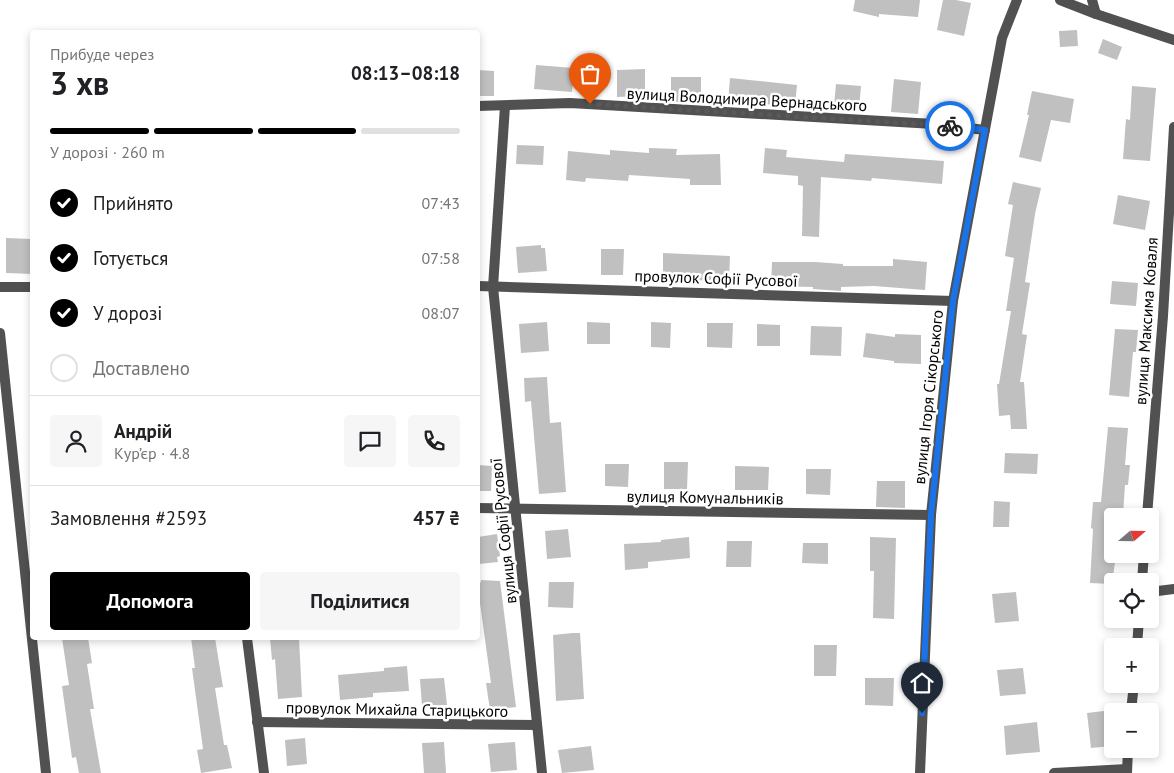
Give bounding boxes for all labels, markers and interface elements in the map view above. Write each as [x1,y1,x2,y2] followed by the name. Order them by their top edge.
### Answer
[50,44,154,64] text: Прибуде через
[569,53,611,104] pin
[576,60,604,88] icon: bag
[351,61,460,85] text: 08:13–08:18
[50,62,109,104] text: 3 хв
[626,83,868,115] street label: вулиця Володимира Вернадського
[925,101,975,151] courier
[936,112,964,140] icon: bike
[50,142,165,162] text: У дорозі · 260 m
[50,189,78,217] icon: check
[93,191,173,215] text: Прийнято
[422,193,460,213] text: 07:43
[1130,236,1162,406] street label: вулиця Максима Коваля
[50,244,78,272] icon: check
[93,246,168,270] text: Готується
[422,248,460,268] text: 07:58
[634,265,798,291] street label: провулок Софії Русової
[50,299,78,327] icon: check
[93,301,162,325] text: У дорозі
[422,303,460,323] text: 08:07
[909,309,947,485] street label: вулиця Ігоря Сікорського
[93,356,190,380] text: Доставлено
[50,415,102,467] button: person
[344,415,396,467] button: chat
[408,415,460,467] button: phone
[114,419,172,443] text: Андрій
[114,443,190,463] text: Кур’єр · 4.8
[485,457,521,605] street label: вулиця Софії Русової
[626,486,784,508] street label: вулиця Комунальників
[50,506,207,530] text: Замовлення #2593
[413,506,460,530] text: 457 ₴
[1104,508,1159,562] north arrow
[1104,508,1159,758] map controls
[50,572,250,630] button: Допомога
[260,572,460,630] button: Поділитися
[1104,573,1159,628] button: locate
[1104,638,1159,693] button: +
[901,662,943,713] pin
[908,669,936,697] icon: home
[286,697,508,721] street label: провулок Михайла Старицького
[1104,703,1159,758] button: −

